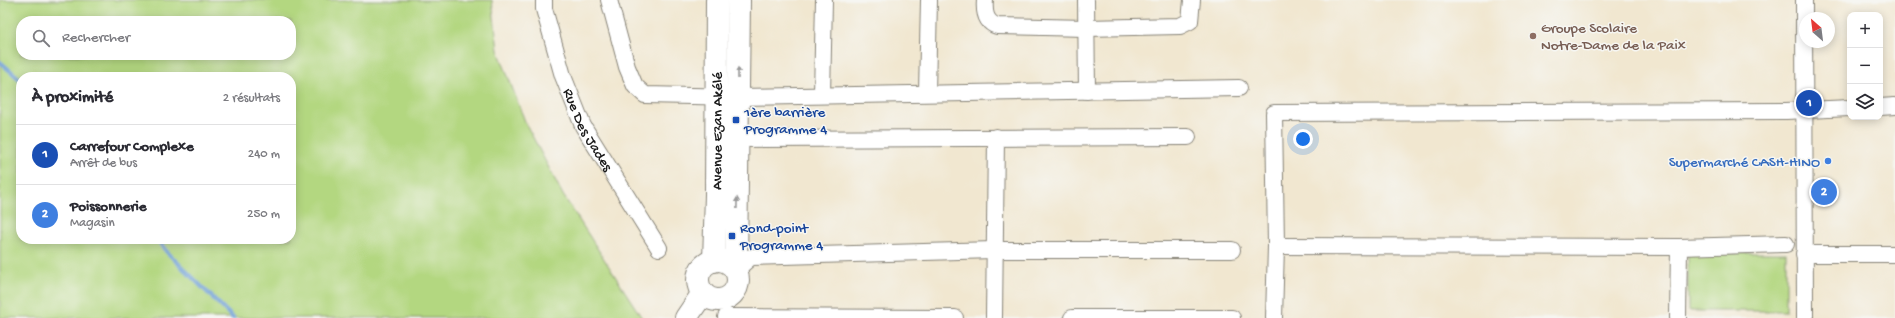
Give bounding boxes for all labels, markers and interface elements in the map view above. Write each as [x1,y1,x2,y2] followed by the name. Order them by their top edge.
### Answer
[1799,12,1835,48] north arrow
[1847,12,1883,120] map controls
[1847,12,1883,48] button: +
[16,16,296,60] search box
[1541,20,1686,55] place label: Groupe Scolaire Notre-Dame de la Paix
[30,27,52,49] icon: search
[62,29,130,47] text: Rechercher
[1528,31,1538,41] marker: Groupe Scolaire Notre-Dame de la Paix
[1847,48,1883,84] button: −
[735,67,742,79] one-way arrow
[709,72,728,190] street label: Avenue Ezan Akélé
[1847,84,1883,120] button: layers
[558,86,616,176] street label: Rue Des Jades
[32,88,113,108] text: À proximité
[1796,88,1822,118] pin: 1
[223,91,280,106] text: 2 résultats
[743,104,827,139] place label: 1ère barrière Programme 4
[731,115,741,125] marker: 1ère barrière Programme 4
[1293,129,1313,149] your location
[70,138,194,156] text: Carrefour Complexe
[42,147,48,162] text: 1
[248,147,280,162] text: 240 m
[1669,154,1820,172] place label: Supermarché CASH-HINO
[70,156,137,171] text: Arrêt de bus
[1823,156,1833,166] marker: Supermarché CASH-HINO
[1811,177,1837,207] pin: 2
[734,196,740,209] one-way arrow
[70,198,146,216] text: Poissonnerie
[42,207,48,222] text: 2
[247,207,280,222] text: 250 m
[70,216,115,231] text: Magasin
[739,220,823,255] place label: Rond-point Programme 4
[727,231,737,241] marker: Rond-point Programme 4

